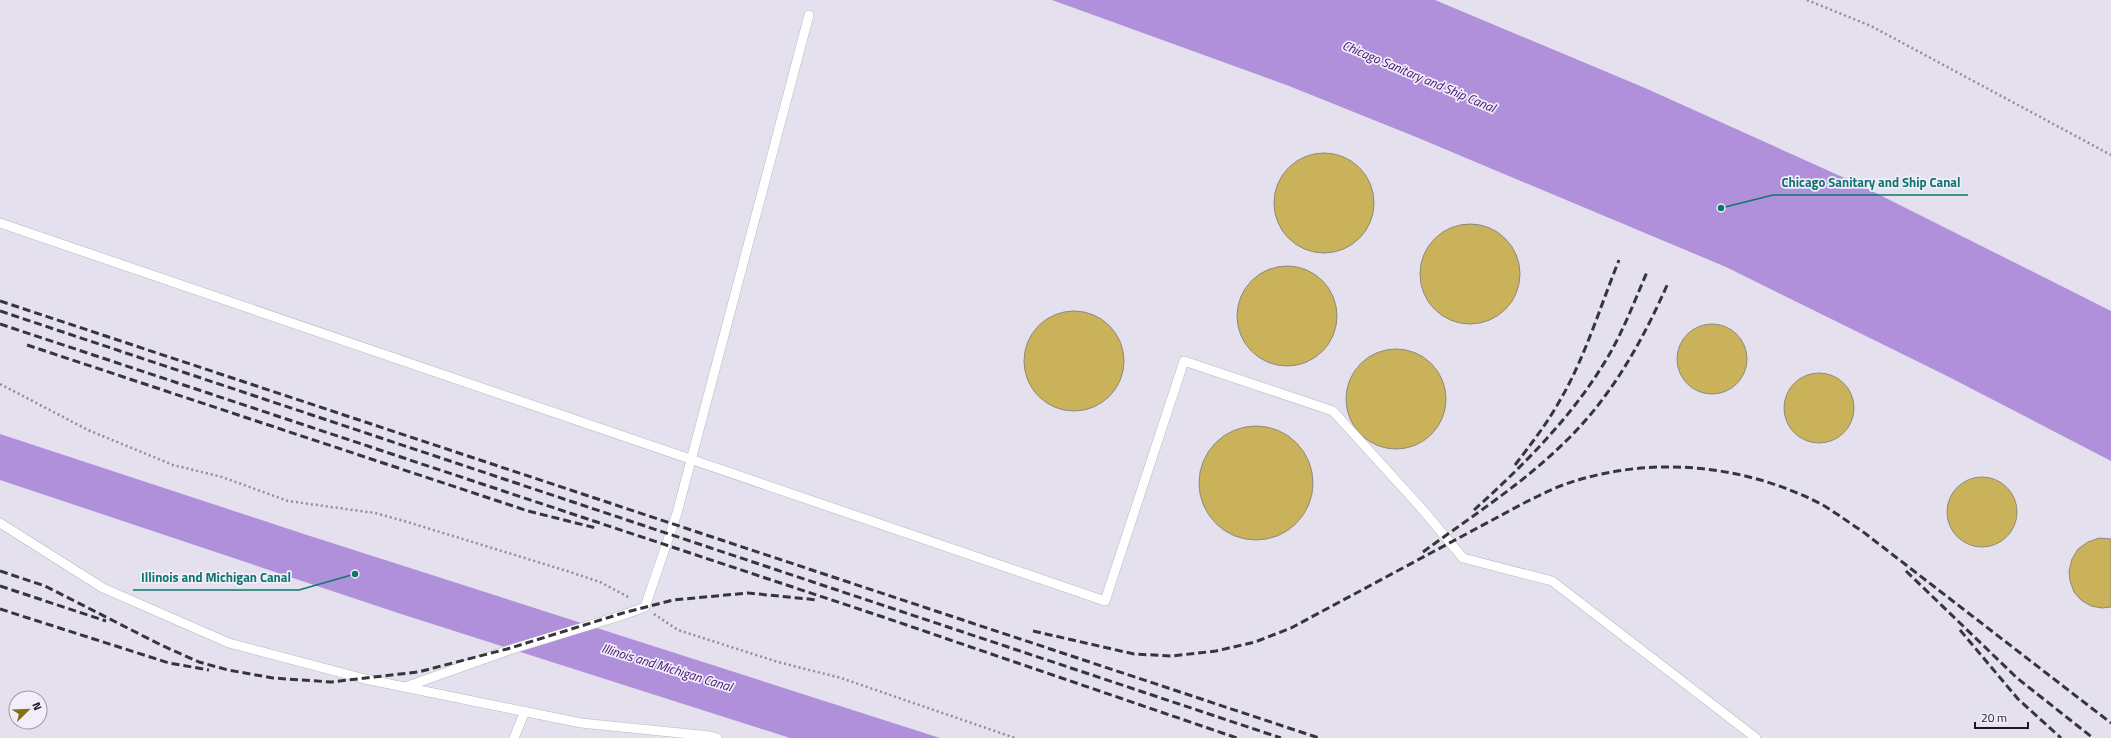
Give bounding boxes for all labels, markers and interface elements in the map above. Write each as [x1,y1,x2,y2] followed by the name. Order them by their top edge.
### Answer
[1339,35,1501,118] water label: Chicago Sanitary and Ship Canal
[1773,170,1968,195] callout: Chicago Sanitary and Ship Canal
[1781,172,1961,192] text: Chicago Sanitary and Ship Canal
[133,565,299,590] callout: Illinois and Michigan Canal
[141,567,291,587] text: Illinois and Michigan Canal
[599,638,737,697] water label: Illinois and Michigan Canal
[8,690,48,730] north arrow
[28,699,46,713] text: N
[1975,704,2028,730] scale bar
[1981,708,2007,727] text: 20 m

